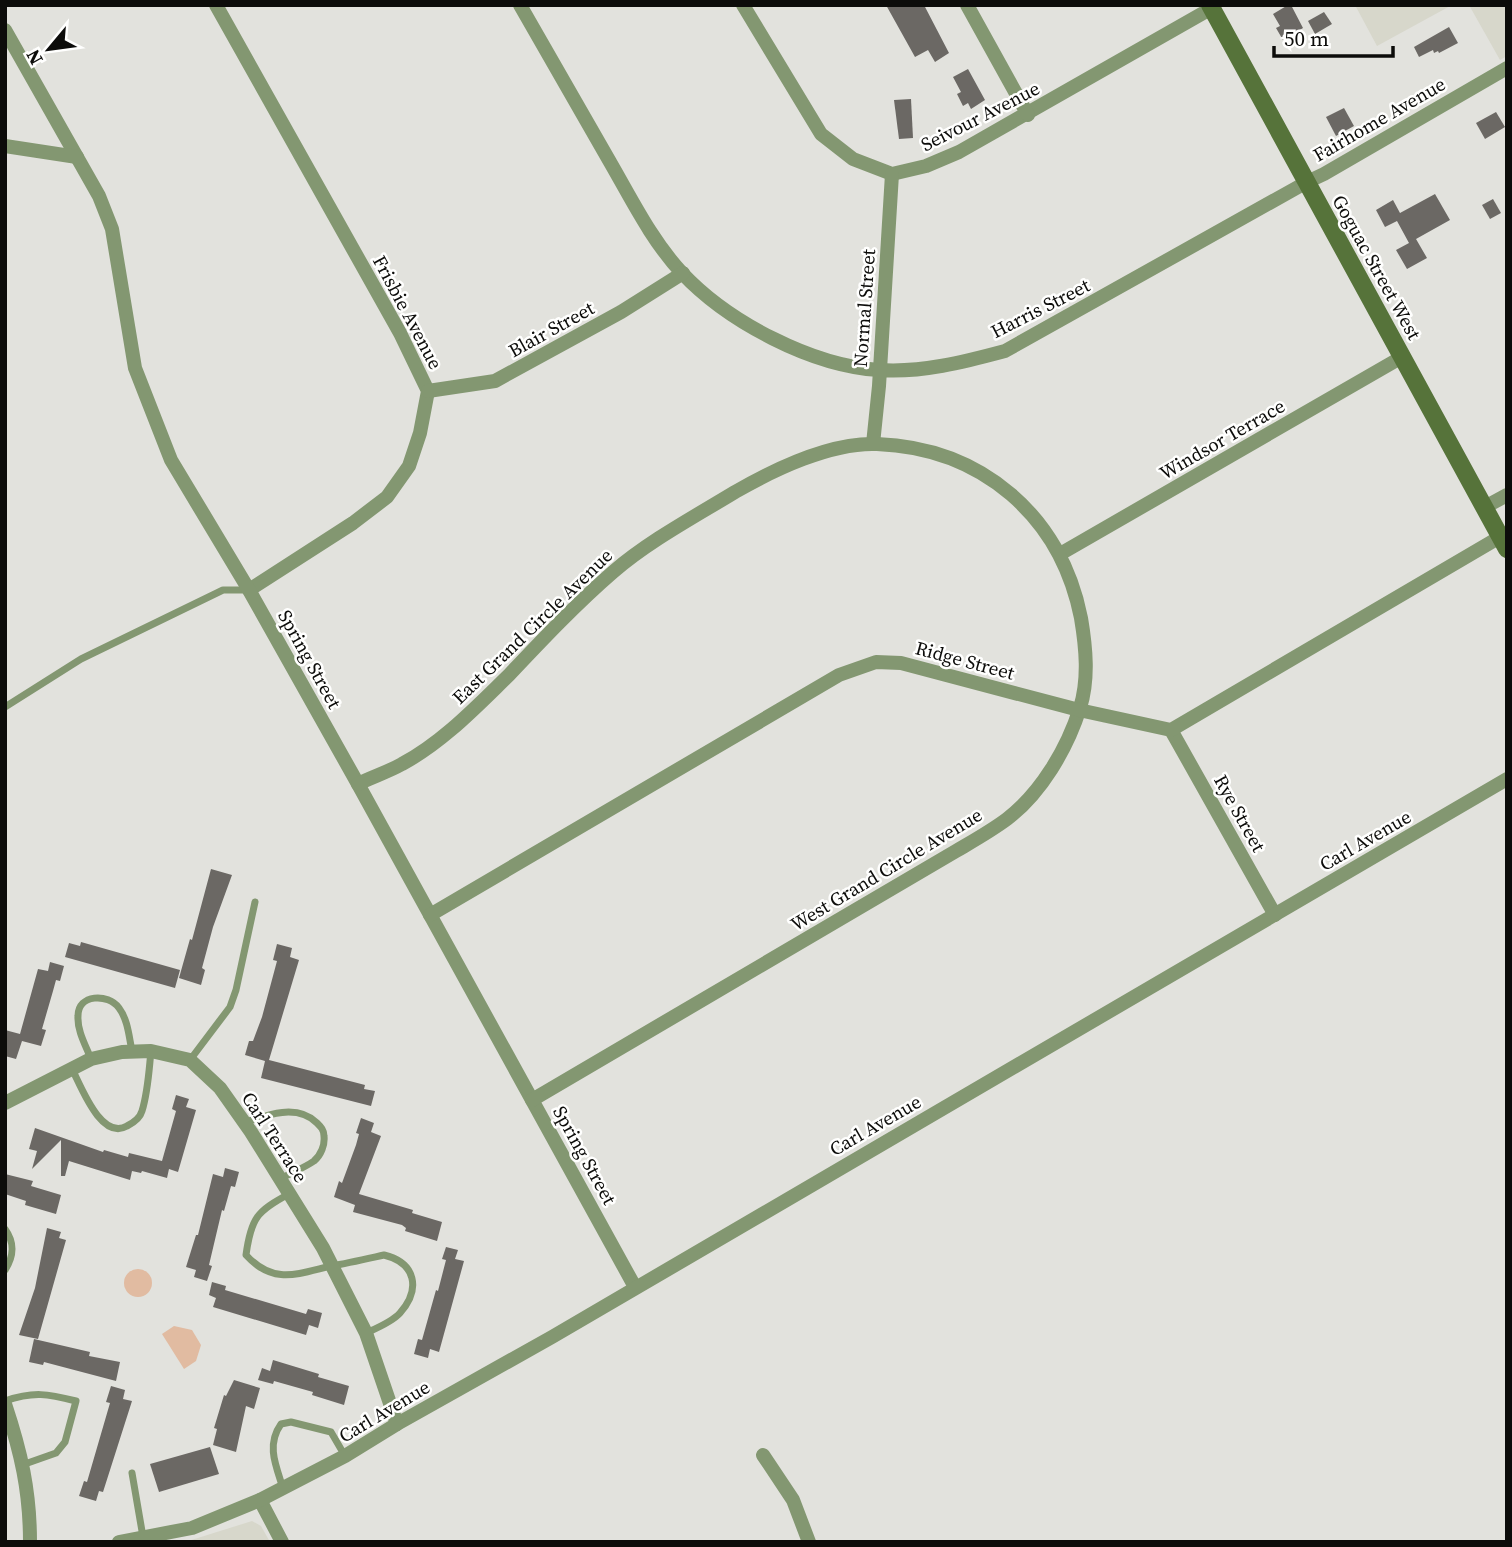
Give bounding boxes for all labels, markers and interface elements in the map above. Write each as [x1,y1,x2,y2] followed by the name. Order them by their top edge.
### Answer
[14,14,84,84] north arrow
[1274,14,1393,58] scale bar
[1284,24,1329,53] text: 50 m
[19,45,49,70] text: N
[1308,71,1450,167] street label: Fairhome Avenue
[916,75,1044,157] street label: Seivour Avenue
[1326,190,1428,345] street label: Goguac Street West
[847,247,881,368] street label: Normal Street
[367,250,449,374] street label: Frisbie Avenue
[986,272,1095,344] street label: Harris Street
[504,294,599,363] street label: Blair Street
[1154,393,1290,485] street label: Windsor Terrace
[446,542,618,710] street label: East Grand Circle Avenue
[272,605,348,714] street label: Spring Street
[913,634,1018,686] street label: Ridge Street
[1208,770,1272,857] street label: Rye Street
[785,801,987,937] street label: West Grand Circle Avenue
[1314,803,1416,877] street label: Carl Avenue
[236,1087,314,1187] street label: Carl Terrace
[824,1088,926,1162] street label: Carl Avenue
[547,1101,623,1210] street label: Spring Street
[334,1374,434,1448] street label: Carl Avenue

